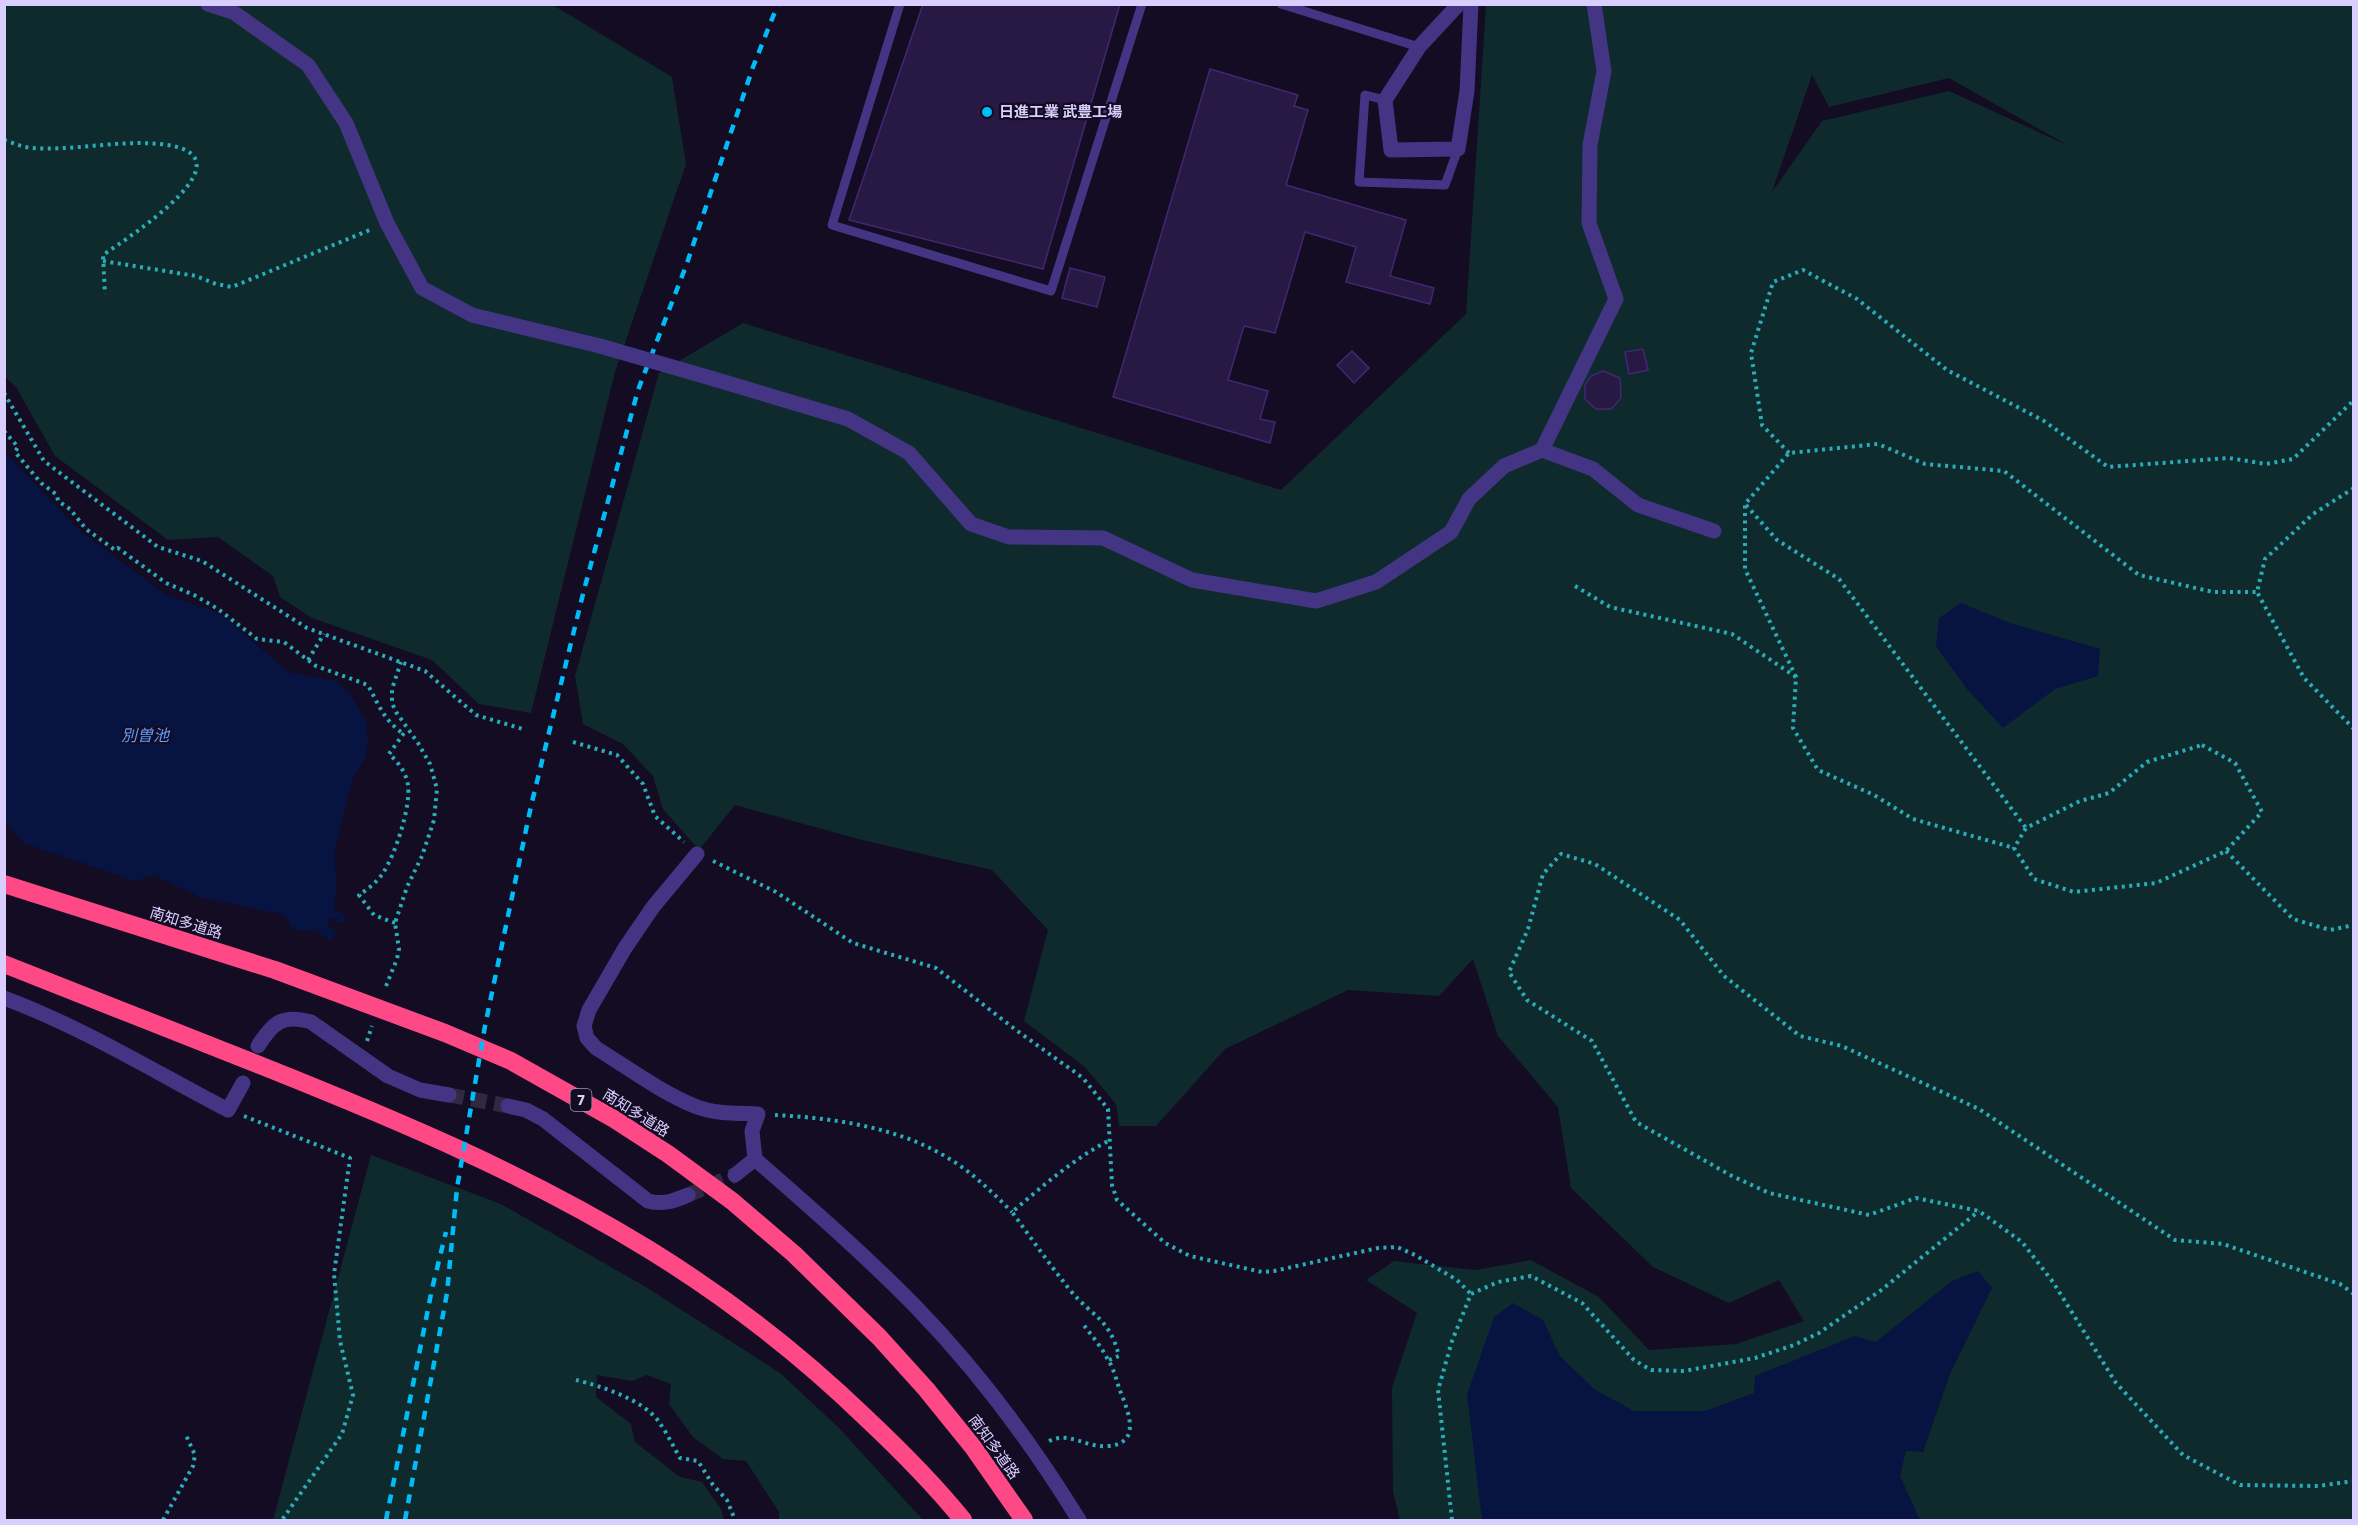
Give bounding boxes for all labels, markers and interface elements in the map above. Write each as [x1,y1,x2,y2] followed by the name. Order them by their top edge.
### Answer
[999,101,1122,122] place label: 日進工業 武豊工場
[980,105,994,119] marker: 日進工業 武豊工場
[121,724,171,747] water label: 別曽池
[147,902,225,944] street label: 南知多道路
[599,1084,674,1141] street label: 南知多道路
[570,1089,592,1111] road number: 7
[964,1410,1025,1483] street label: 南知多道路

